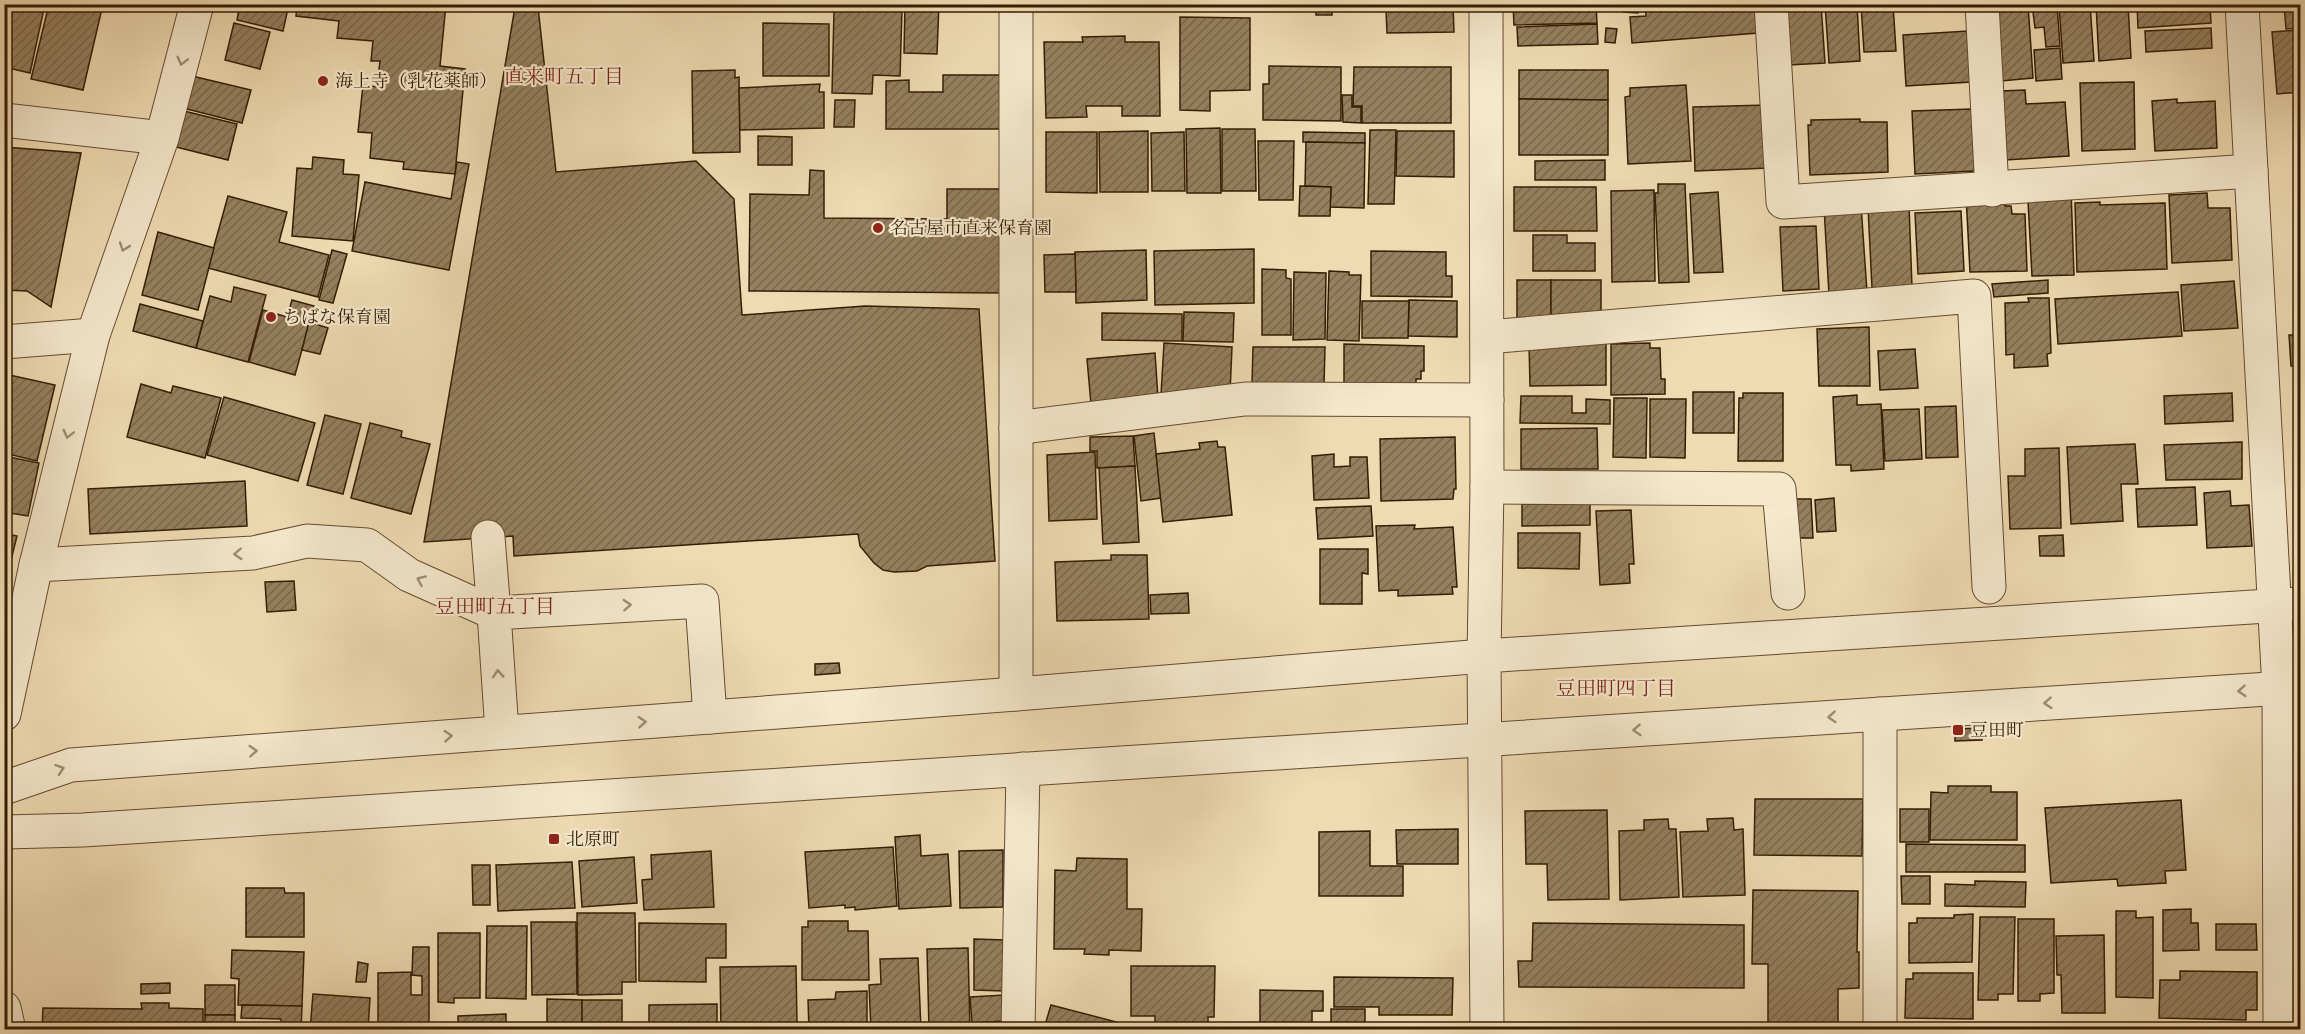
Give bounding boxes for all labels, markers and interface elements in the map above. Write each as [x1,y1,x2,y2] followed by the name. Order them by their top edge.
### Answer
[177,55,189,66] one-way arrow
[504,65,624,90] district label: 直来町五丁目
[335,70,497,93] place label: 海上寺（乳花薬師）
[316,74,330,88] marker: 海上寺（乳花薬師）
[890,217,1052,240] place label: 名古屋市直来保育園
[871,221,885,235] marker: 名古屋市直来保育園
[118,241,131,252] one-way arrow
[283,306,391,329] place label: ちばな保育園
[264,310,278,324] marker: ちばな保育園
[63,429,76,439] one-way arrow
[233,547,242,560] one-way arrow
[417,575,428,587] one-way arrow
[435,595,555,620] district label: 豆田町五丁目
[623,599,632,612] one-way arrow
[491,669,504,678] one-way arrow
[1556,677,1676,702] district label: 豆田町四丁目
[2238,684,2247,697] one-way arrow
[2043,697,2052,710] one-way arrow
[1827,710,1836,723] one-way arrow
[638,716,647,729] one-way arrow
[1970,719,2024,742] place label: 豆田町
[1633,723,1642,736] one-way arrow
[1951,723,1965,737] marker: 豆田町
[443,730,452,743] one-way arrow
[249,745,258,758] one-way arrow
[54,763,65,776] one-way arrow
[566,828,620,851] place label: 北原町
[547,832,561,846] marker: 北原町

